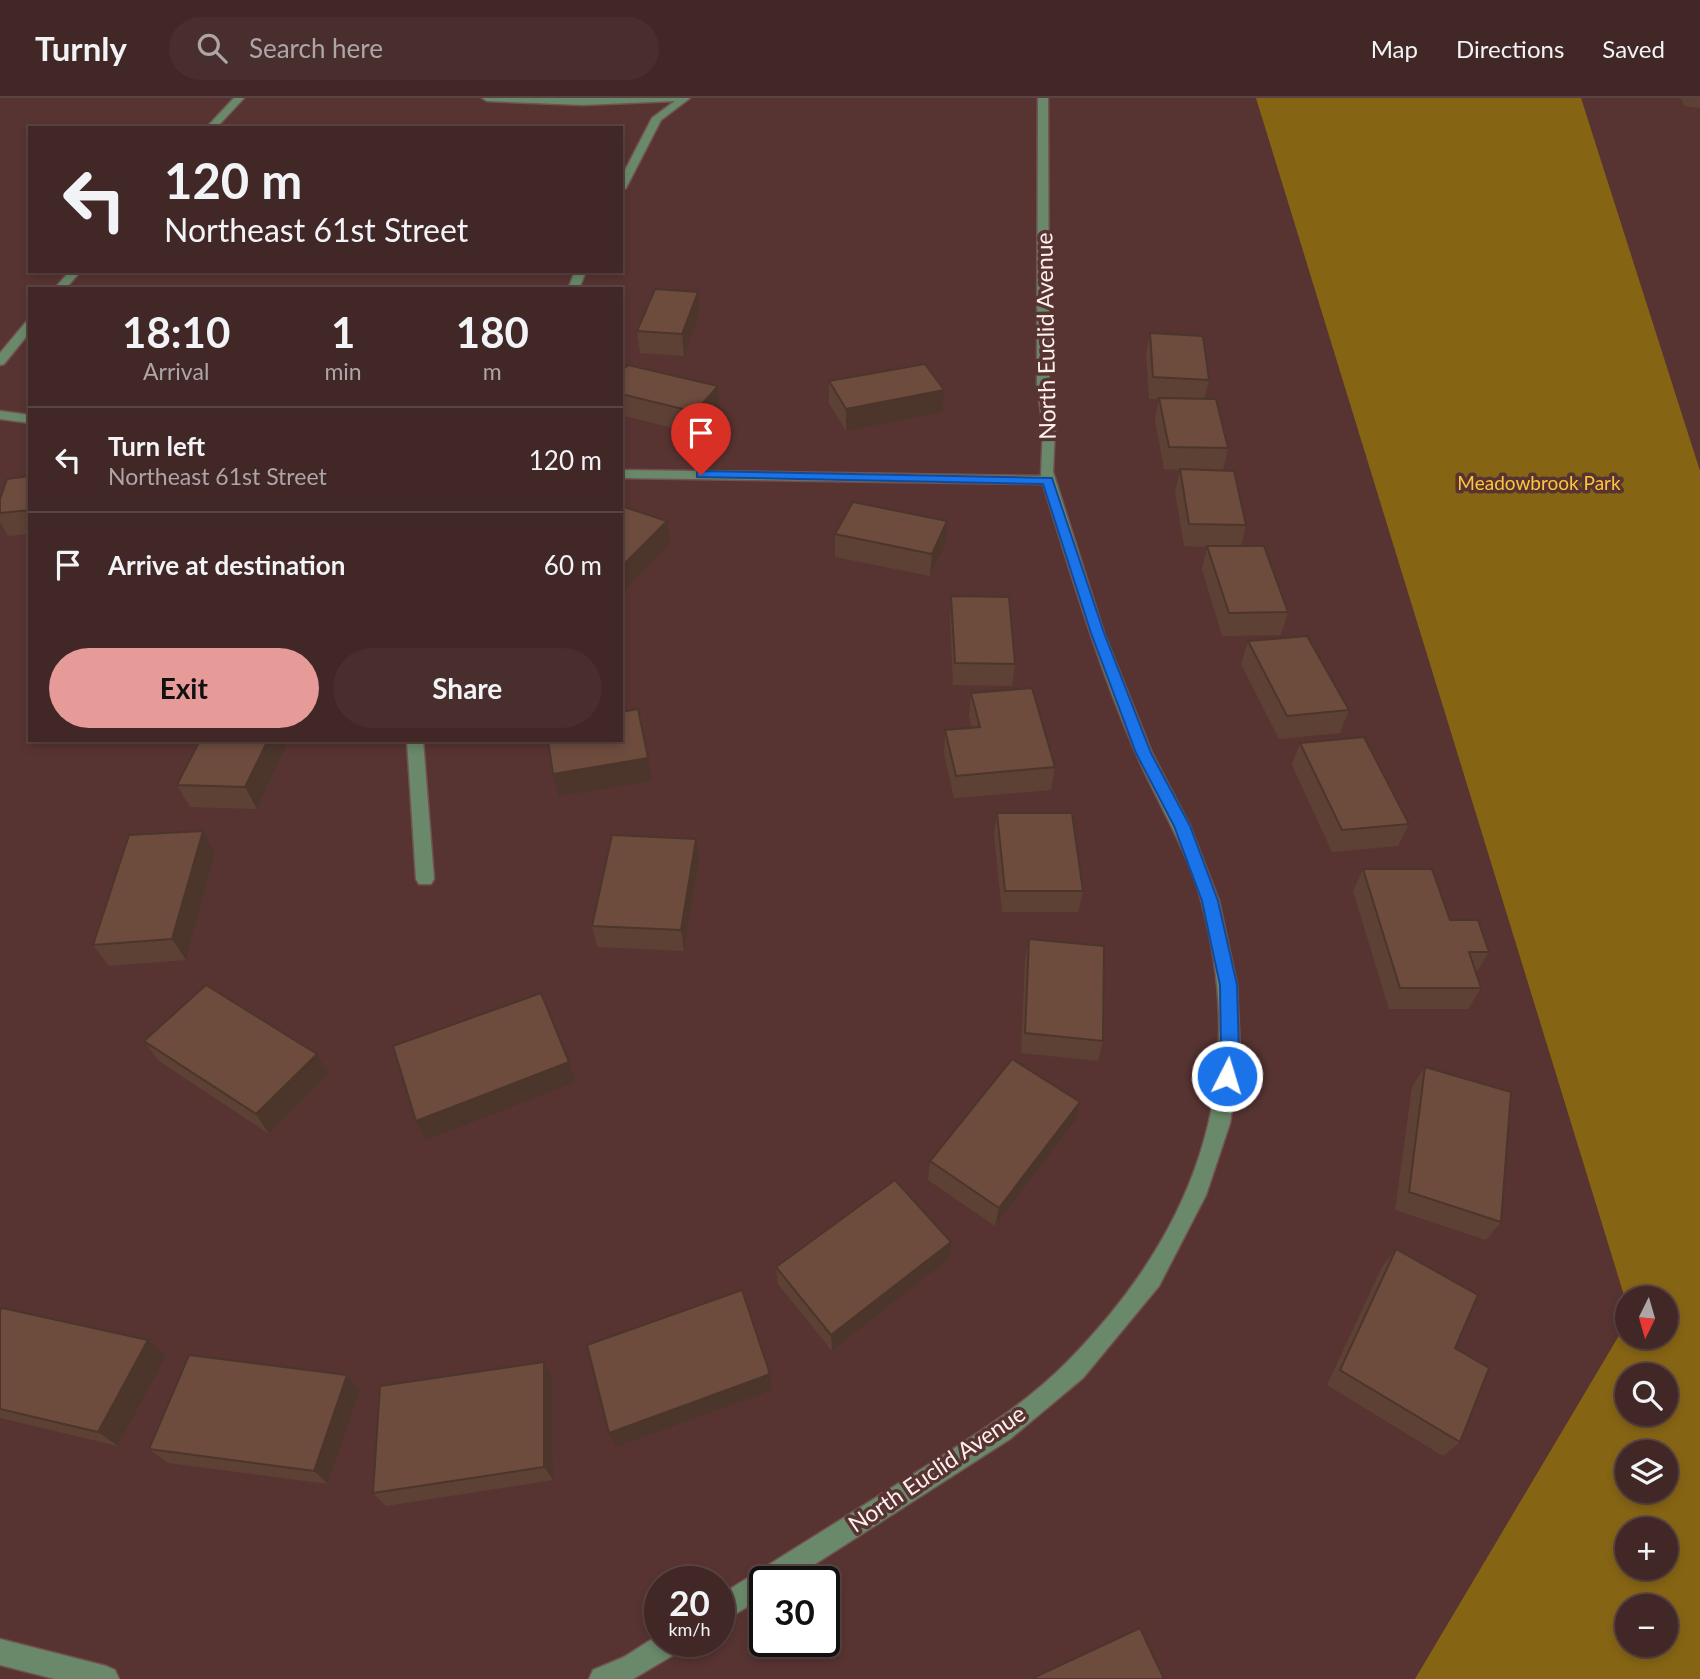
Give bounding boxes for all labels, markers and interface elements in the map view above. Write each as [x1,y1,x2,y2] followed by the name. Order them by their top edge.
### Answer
[169,17,659,80] search box
[35,28,127,68] text: Turnly
[193,29,231,67] icon: search
[249,32,383,64] text: Search here
[1371,34,1418,63] text: Map
[1456,34,1564,63] text: Directions
[1602,34,1665,63] text: Saved
[164,151,302,209] text: 120 m
[49,154,140,245] icon: left
[164,210,468,249] text: Northeast 61st Street
[1029,232,1061,440] street label: North Euclid Avenue
[122,307,230,357] text: 18:10
[331,307,355,357] text: 1
[456,307,529,357] text: 180
[143,357,209,385] text: Arrival
[324,357,362,385] text: min
[483,357,502,385] text: m
[671,403,731,475] pin
[682,414,720,452] icon: arrive
[108,430,205,462] text: Turn left
[49,441,87,479] icon: left
[529,444,602,476] text: 120 m
[108,462,327,490] text: Northeast 61st Street
[1457,471,1621,494] park label: Meadowbrook Park
[49,546,87,584] icon: arrive
[108,549,345,581] text: Arrive at destination
[544,549,602,581] text: 60 m
[49,648,319,728] button: Exit
[333,648,602,728] button: Share
[1190,1039,1264,1113] position arrow
[1615,1286,1678,1349] north arrow
[1615,1286,1678,1657] map controls
[1615,1363,1678,1426] button: search
[843,1399,1030,1538] street label: North Euclid Avenue
[1615,1440,1678,1503] button: layers
[1615,1517,1678,1580] button: +
[749,1566,840,1657] speed limit sign: 30
[669,1581,710,1623] text: 20
[1615,1594,1678,1657] button: −
[668,1618,711,1640] text: km/h

